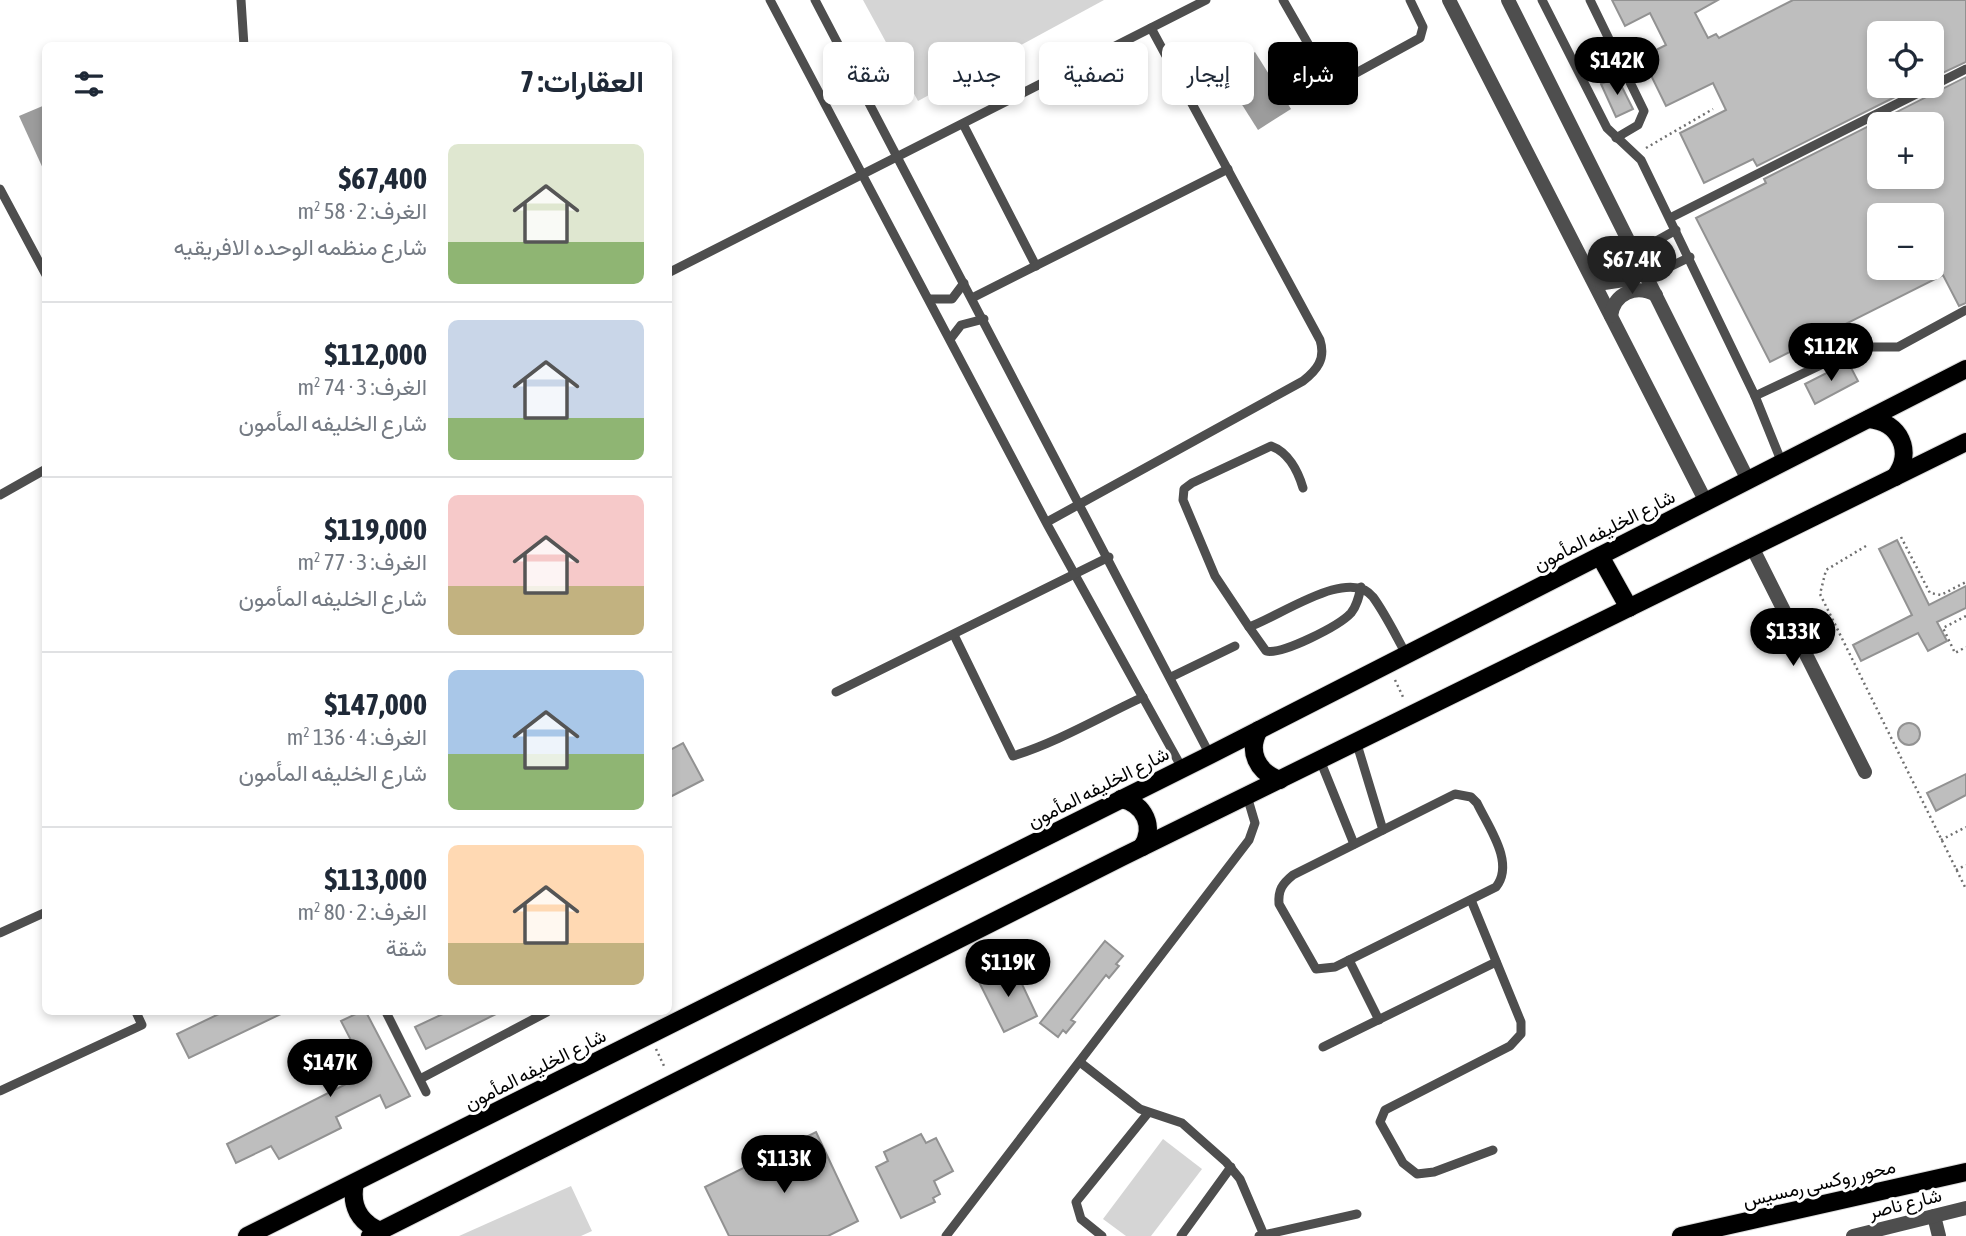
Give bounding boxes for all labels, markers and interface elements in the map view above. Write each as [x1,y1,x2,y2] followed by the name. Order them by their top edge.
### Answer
[1867,21,1944,280] map controls
[1867,21,1944,98] button: locate
[1568,38,1666,97] pin: $142K
[823,42,914,105] chip: شقة
[928,42,1025,105] chip: جديد
[1039,42,1148,105] chip: تصفية
[1162,42,1254,105] chip: إيجار
[1268,42,1358,105] chip: شراء
[1590,47,1644,73] text: $142K
[520,64,644,98] text: العقارات: 7
[70,65,108,103] icon: filters
[1867,112,1944,189] button: +
[339,161,427,195] text: $67,400
[504,172,588,256] icon: home
[298,198,427,224] text: الغرف: 2 · 58 m²
[1867,203,1944,280] button: −
[173,234,427,260] text: شارع منظمه الوحده الافريقيه
[1575,236,1689,296] pin: $67.4K
[1603,246,1661,272] text: $67.4K
[1782,324,1880,383] pin: $112K
[1804,333,1858,359] text: $112K
[324,337,427,371] text: $112,000
[504,348,588,432] icon: home
[298,374,427,400] text: الغرف: 3 · 74 m²
[239,410,427,436] text: شارع الخليفه المأمون
[1530,485,1679,577] street label: شارع الخليفه المأمون
[324,512,427,546] text: $119,000
[504,523,588,607] icon: home
[298,549,427,575] text: الغرف: 3 · 77 m²
[239,585,427,611] text: شارع الخليفه المأمون
[1744,608,1842,668] pin: $133K
[1766,618,1820,644] text: $133K
[324,687,427,721] text: $147,000
[504,698,588,782] icon: home
[287,724,427,750] text: الغرف: 4 · 136 m²
[1024,742,1173,834] street label: شارع الخليفه المأمون
[239,760,427,786] text: شارع الخليفه المأمون
[324,862,427,896] text: $113,000
[504,873,588,957] icon: home
[298,899,427,925] text: الغرف: 2 · 80 m²
[385,935,427,961] text: شقة
[959,940,1057,999] pin: $119K
[981,949,1035,975] text: $119K
[461,1024,610,1116] street label: شارع الخليفه المأمون
[281,1040,379,1099] pin: $147K
[303,1049,357,1075] text: $147K
[735,1136,833,1195] pin: $113K
[757,1145,811,1171] text: $113K
[1740,1155,1898,1212] street label: محور روكسى رمسيس
[1865,1183,1944,1225] street label: شارع ناصر

